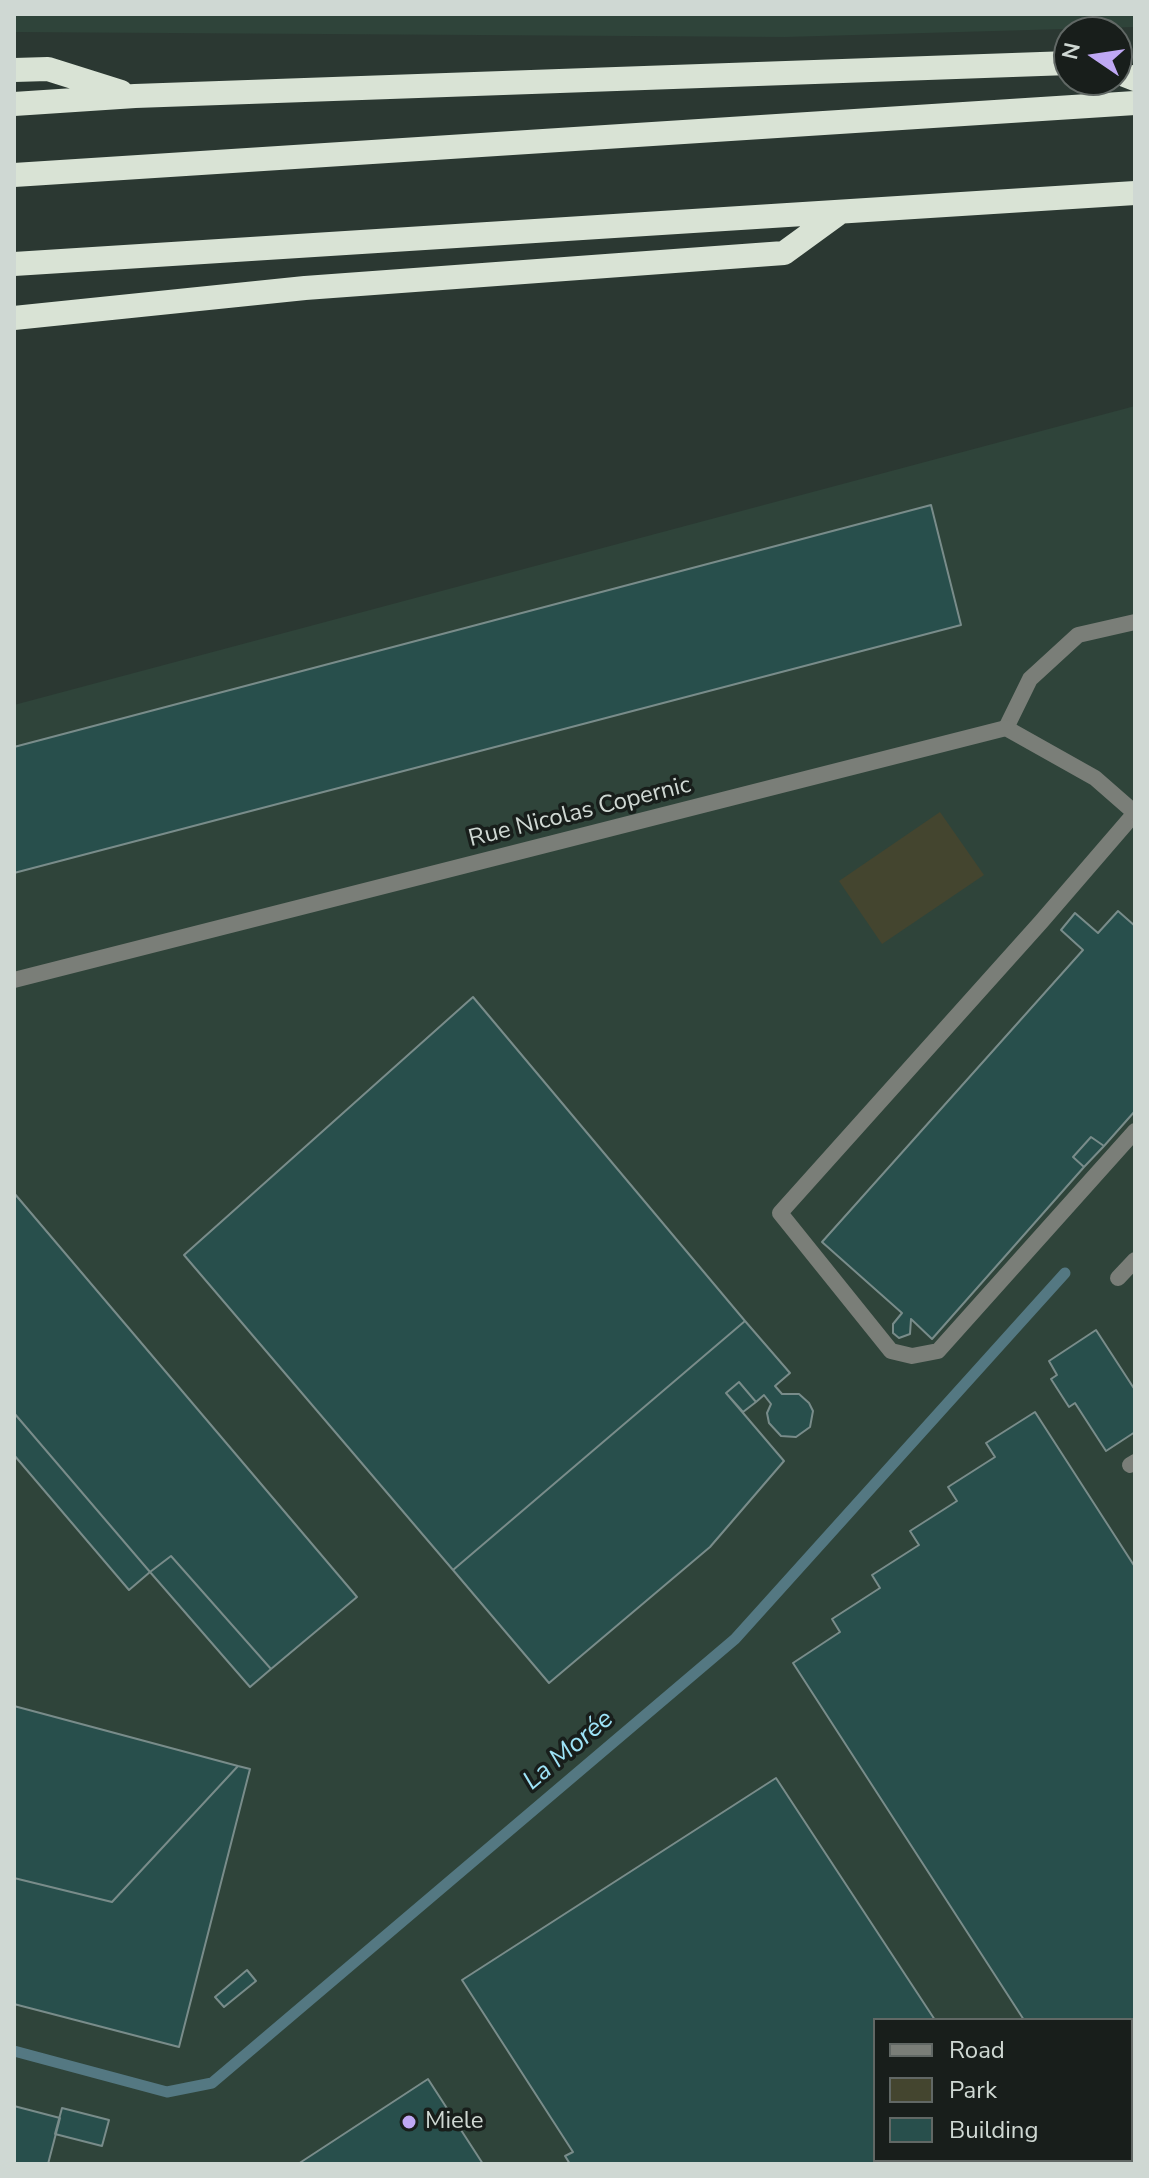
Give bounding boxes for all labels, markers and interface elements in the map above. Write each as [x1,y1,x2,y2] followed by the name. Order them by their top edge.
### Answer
[1053,16,1133,96] north arrow
[1055,40,1088,62] text: N
[466,771,694,855] street label: Rue Nicolas Copernic
[518,1704,620,1798] water label: La Morée
[873,2018,1133,2162] legend
[949,2034,1005,2066] text: Road
[949,2074,997,2106] text: Park
[425,2108,484,2136] place label: Miele
[400,2113,418,2131] marker: Miele
[949,2114,1039,2146] text: Building

